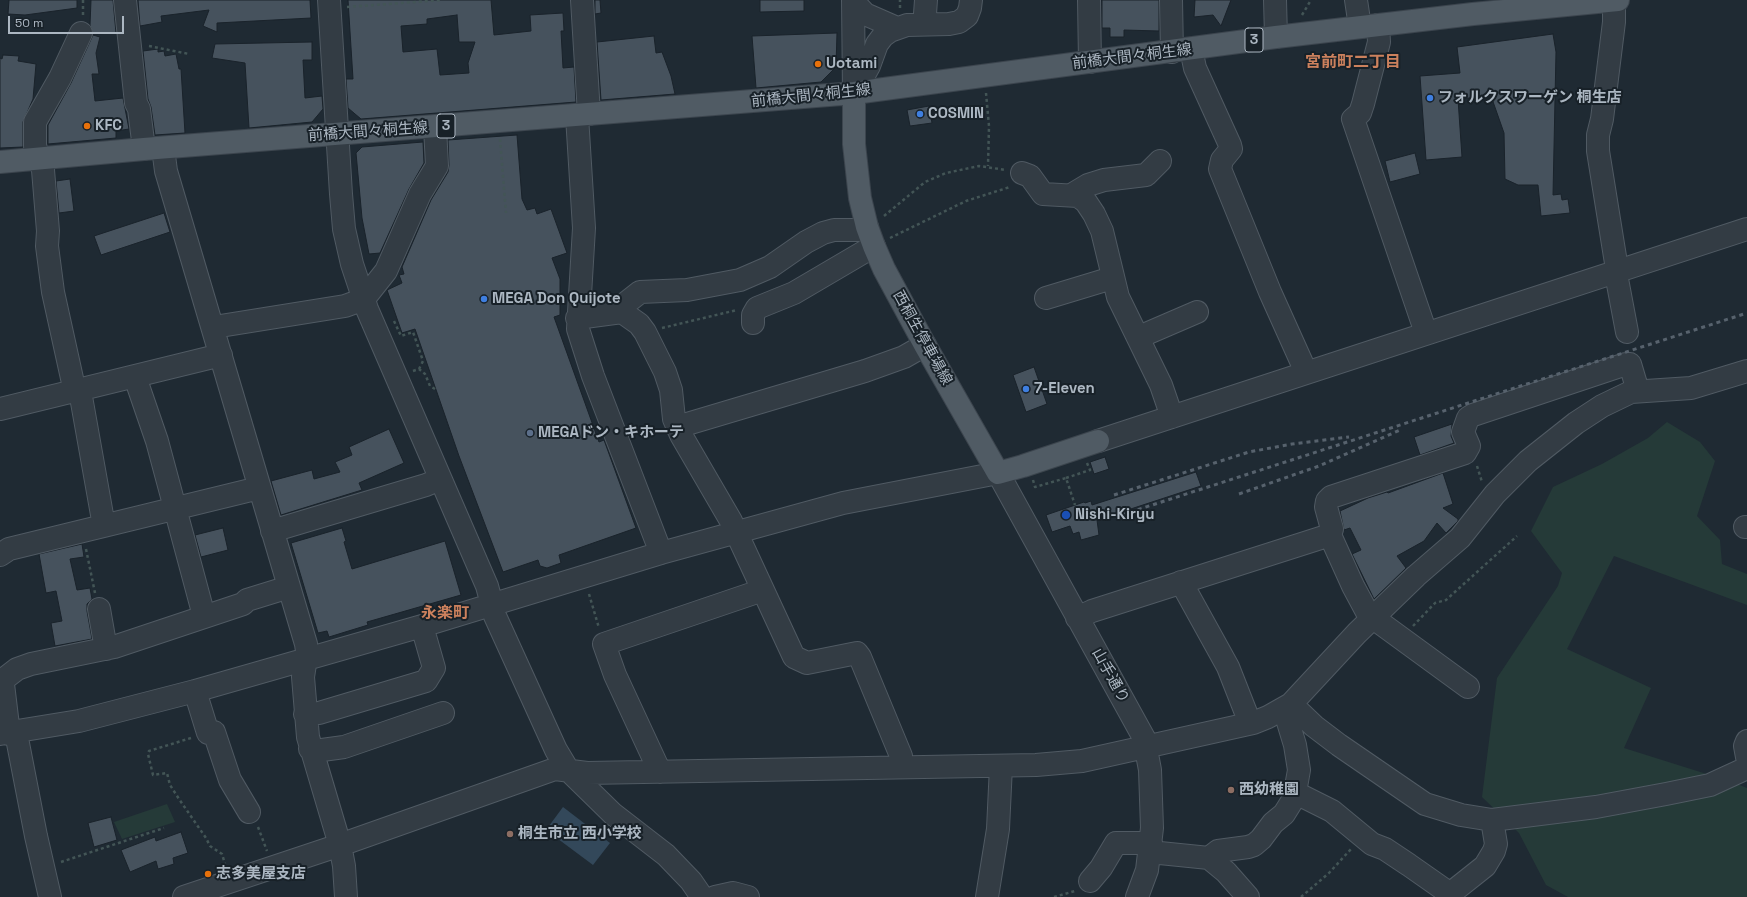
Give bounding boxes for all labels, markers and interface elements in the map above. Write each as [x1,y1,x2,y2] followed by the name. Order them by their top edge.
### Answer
[10,8,126,34] scale bar
[15,15,43,31] text: 50 m
[1245,28,1263,52] road number: 3
[1071,41,1193,73] street label: 前橋大間々桐生線
[1305,53,1401,73] district label: 宮前町二丁目
[826,55,877,73] place label: Uotami
[813,59,823,69] marker: Uotami
[750,81,872,111] street label: 前橋大間々桐生線
[1438,89,1622,107] place label: フォルクスワーゲン 桐生店
[1425,93,1435,103] marker: フォルクスワーゲン 桐生店
[928,105,984,123] place label: COSMIN
[915,109,925,119] marker: COSMIN
[437,114,455,138] road number: 3
[95,117,122,135] place label: KFC
[308,119,428,145] street label: 前橋大間々桐生線
[82,121,92,131] marker: KFC
[889,288,955,388] street label: 西桐生停車場線
[492,290,621,308] place label: MEGA Don Quijote
[479,294,489,304] marker: MEGA Don Quijote
[1034,380,1095,398] place label: 7-Eleven
[1021,384,1031,394] marker: 7-Eleven
[538,424,684,442] place label: MEGAドン・キホーテ
[525,428,535,438] marker: MEGAドン・キホーテ
[1075,506,1154,524] place label: Nishi-Kiryu
[1060,509,1072,521] marker: Nishi-Kiryu
[421,604,469,624] district label: 永楽町
[1088,645,1132,707] street label: 山手通り
[1239,781,1299,799] place label: 西幼稚園
[1226,785,1236,795] marker: 西幼稚園
[518,825,642,843] place label: 桐生市立 西小学校
[505,829,515,839] marker: 桐生市立 西小学校
[216,865,306,883] place label: 志多美屋支店
[203,869,213,879] marker: 志多美屋支店

